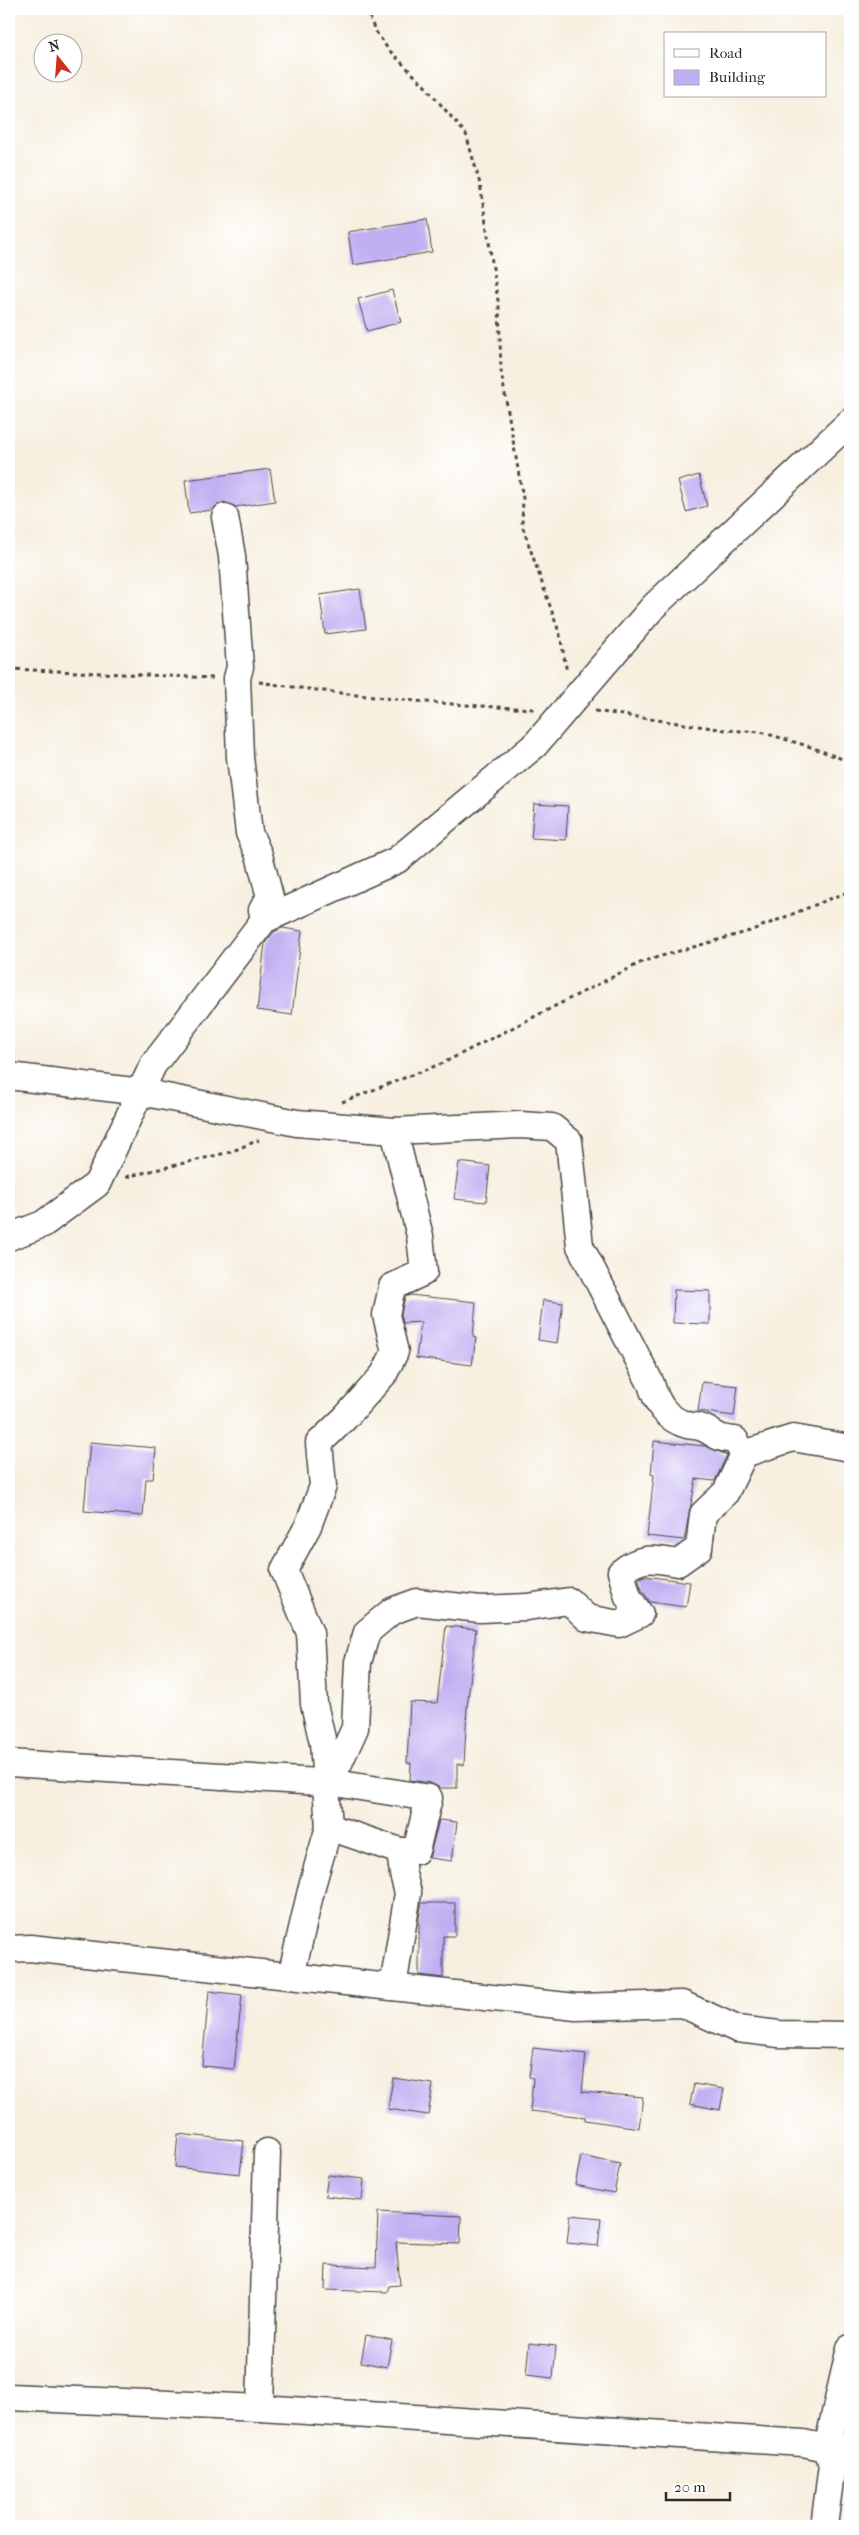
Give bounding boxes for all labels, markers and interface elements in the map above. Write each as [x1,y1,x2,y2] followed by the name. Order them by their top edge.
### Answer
[32,32,82,82] north arrow
[664,32,826,98] legend
[47,36,62,56] text: N
[709,44,743,62] text: Road
[709,68,766,86] text: Building
[666,2470,730,2502] scale bar
[674,2478,706,2496] text: 20 m

